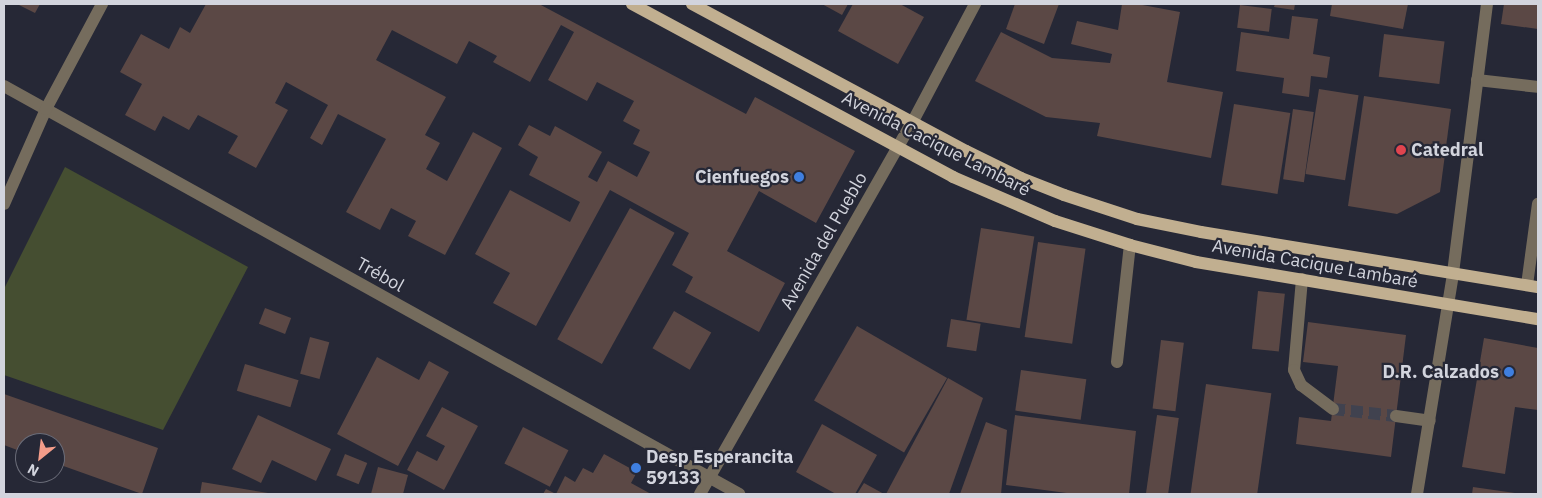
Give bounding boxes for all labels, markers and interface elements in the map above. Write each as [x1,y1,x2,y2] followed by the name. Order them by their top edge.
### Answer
[838,87,1034,201] street label: Avenida Cacique Lambaré
[1411,139,1483,161] place label: Catedral
[1395,144,1407,156] marker: Catedral
[695,166,789,188] place label: Cienfuegos
[776,169,872,313] street label: Avenida del Pueblo
[793,171,805,183] marker: Cienfuegos
[1210,235,1420,293] street label: Avenida Cacique Lambaré
[352,253,408,297] street label: Trébol
[1382,361,1499,383] place label: D.R. Calzados
[1503,366,1515,378] marker: D.R. Calzados
[15,433,65,483] north arrow
[646,447,794,489] place label: Desp Esperancita 59133
[24,460,42,481] text: N
[630,462,642,474] marker: Desp Esperancita 59133

